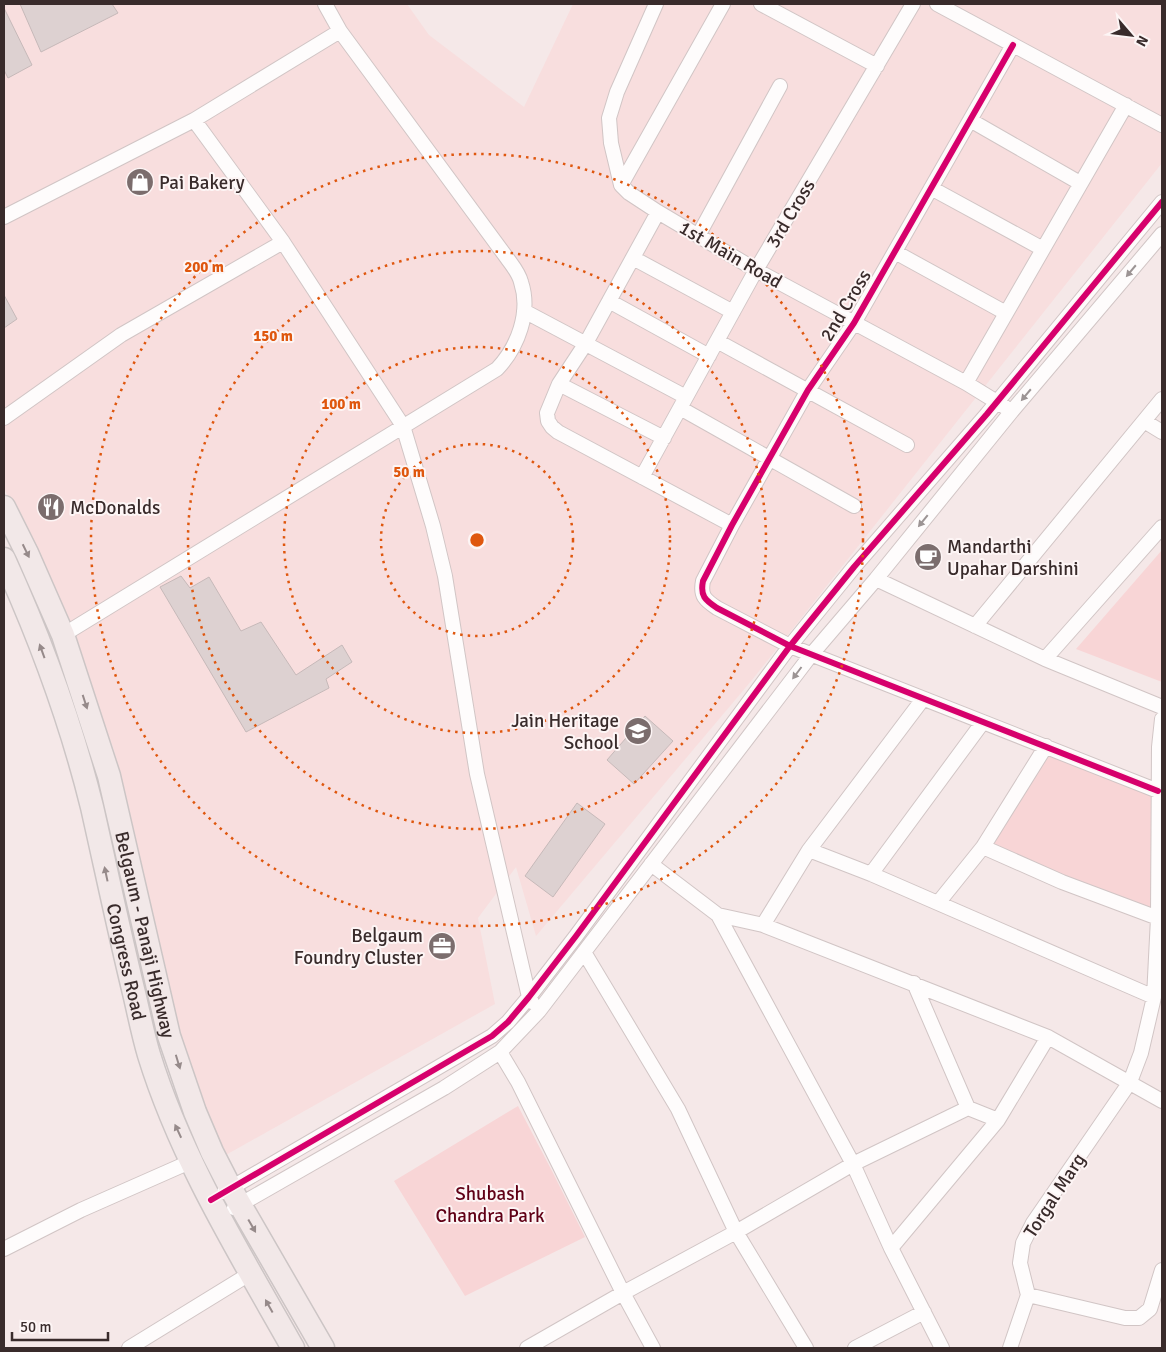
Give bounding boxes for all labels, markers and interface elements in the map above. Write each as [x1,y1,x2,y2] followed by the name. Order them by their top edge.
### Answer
[1106,10,1156,60] north arrow
[1132,33,1152,49] text: N
[125,167,155,197] shop icon: Pai Bakery
[159,171,245,195] place label: Pai Bakery
[761,175,821,252] street label: 3rd Cross
[675,216,786,294] street label: 1st Main Road
[184,258,224,276] text: 200 m
[1125,264,1136,277] one-way arrow
[815,265,877,346] street label: 2nd Cross
[253,327,293,345] text: 150 m
[1020,388,1031,401] one-way arrow
[321,395,361,413] text: 100 m
[393,463,425,481] text: 50 m
[36,492,66,522] restaurant icon: McDonalds
[70,496,160,520] place label: McDonalds
[918,514,929,527] one-way arrow
[468,531,486,549] centre of rings
[947,535,1079,581] place label: Mandarthi Upahar Darshini
[913,542,943,572] cafe icon: Mandarthi Upahar Darshini
[22,544,30,558] one-way arrow
[38,643,45,658] one-way arrow
[792,666,802,680] one-way arrow
[81,695,89,710] one-way arrow
[511,709,619,755] place label: Jain Heritage School
[623,716,653,746] school or university icon: Jain Heritage School
[109,829,180,1041] street label: Belgaum - Panaji Highway
[102,866,110,881] one-way arrow
[101,901,151,1023] street label: Congress Road
[294,924,423,970] place label: Belgaum Foundry Cluster
[427,931,457,961] office icon: Belgaum Foundry Cluster
[174,1055,182,1070] one-way arrow
[173,1124,181,1138] one-way arrow
[1019,1149,1091,1242] street label: Torgal Marg
[435,1182,545,1228] park label: Shubash Chandra Park
[248,1218,256,1233] one-way arrow
[265,1298,273,1313] one-way arrow
[12,1310,109,1342] scale bar
[20,1318,51,1336] text: 50 m

